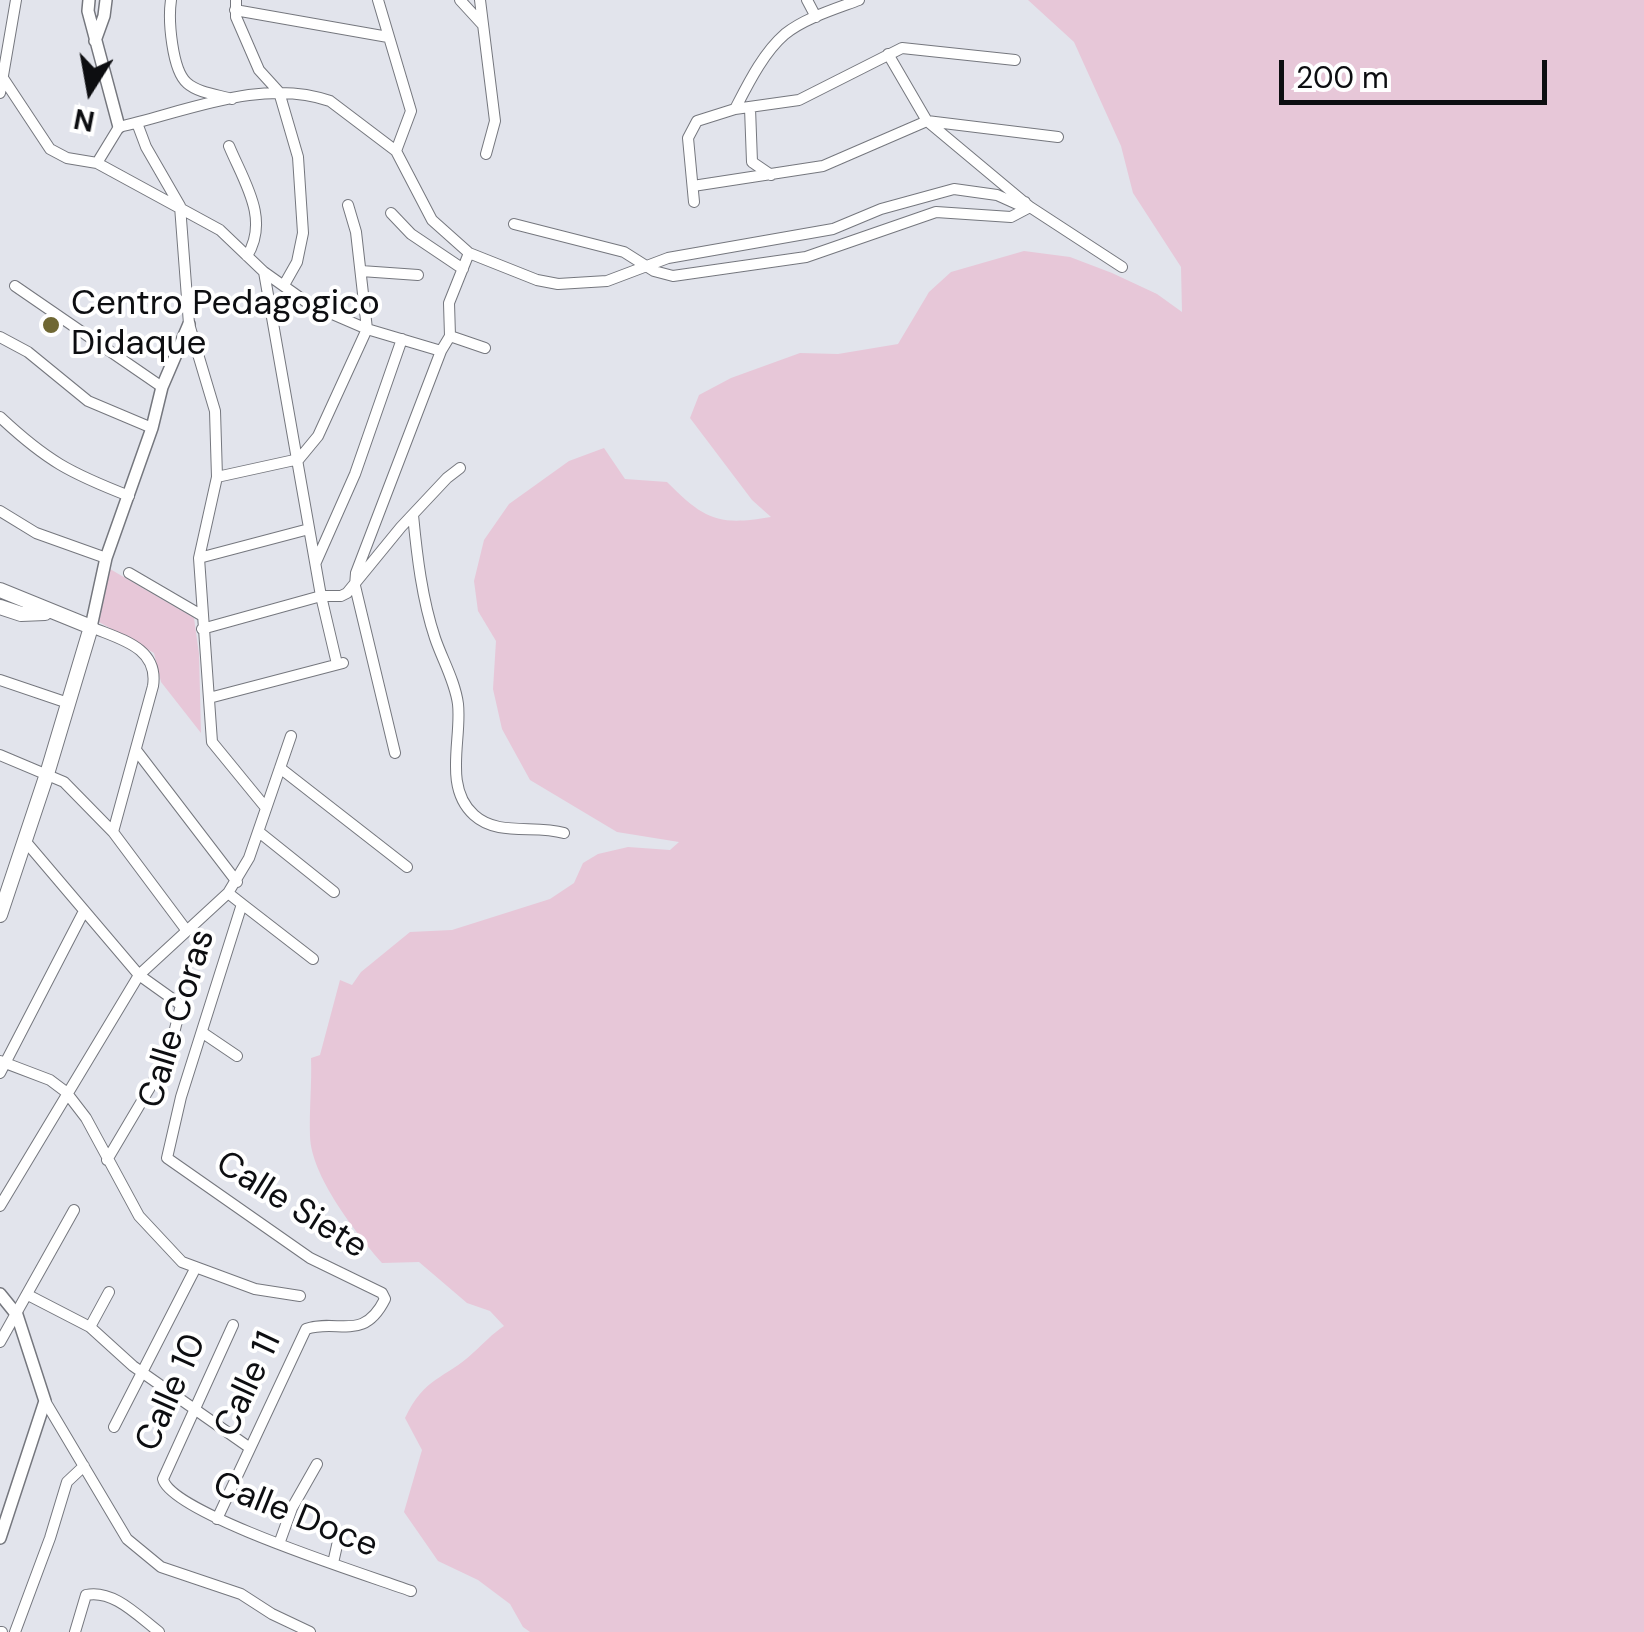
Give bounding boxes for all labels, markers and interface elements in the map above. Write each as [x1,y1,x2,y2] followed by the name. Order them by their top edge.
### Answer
[40,40,140,140] north arrow
[1284,40,1552,102] scale bar
[1296,58,1389,97] text: 200 m
[71,100,98,140] text: N
[71,284,380,366] place label: Centro Pedagogico Didaque
[40,314,62,336] marker: Centro Pedagogico Didaque
[131,925,225,1113] street label: Calle Coras
[208,1143,374,1269] street label: Calle Siete
[207,1326,291,1444] street label: Calle 11
[128,1328,216,1458] street label: Calle 10
[207,1464,383,1568] street label: Calle Doce

